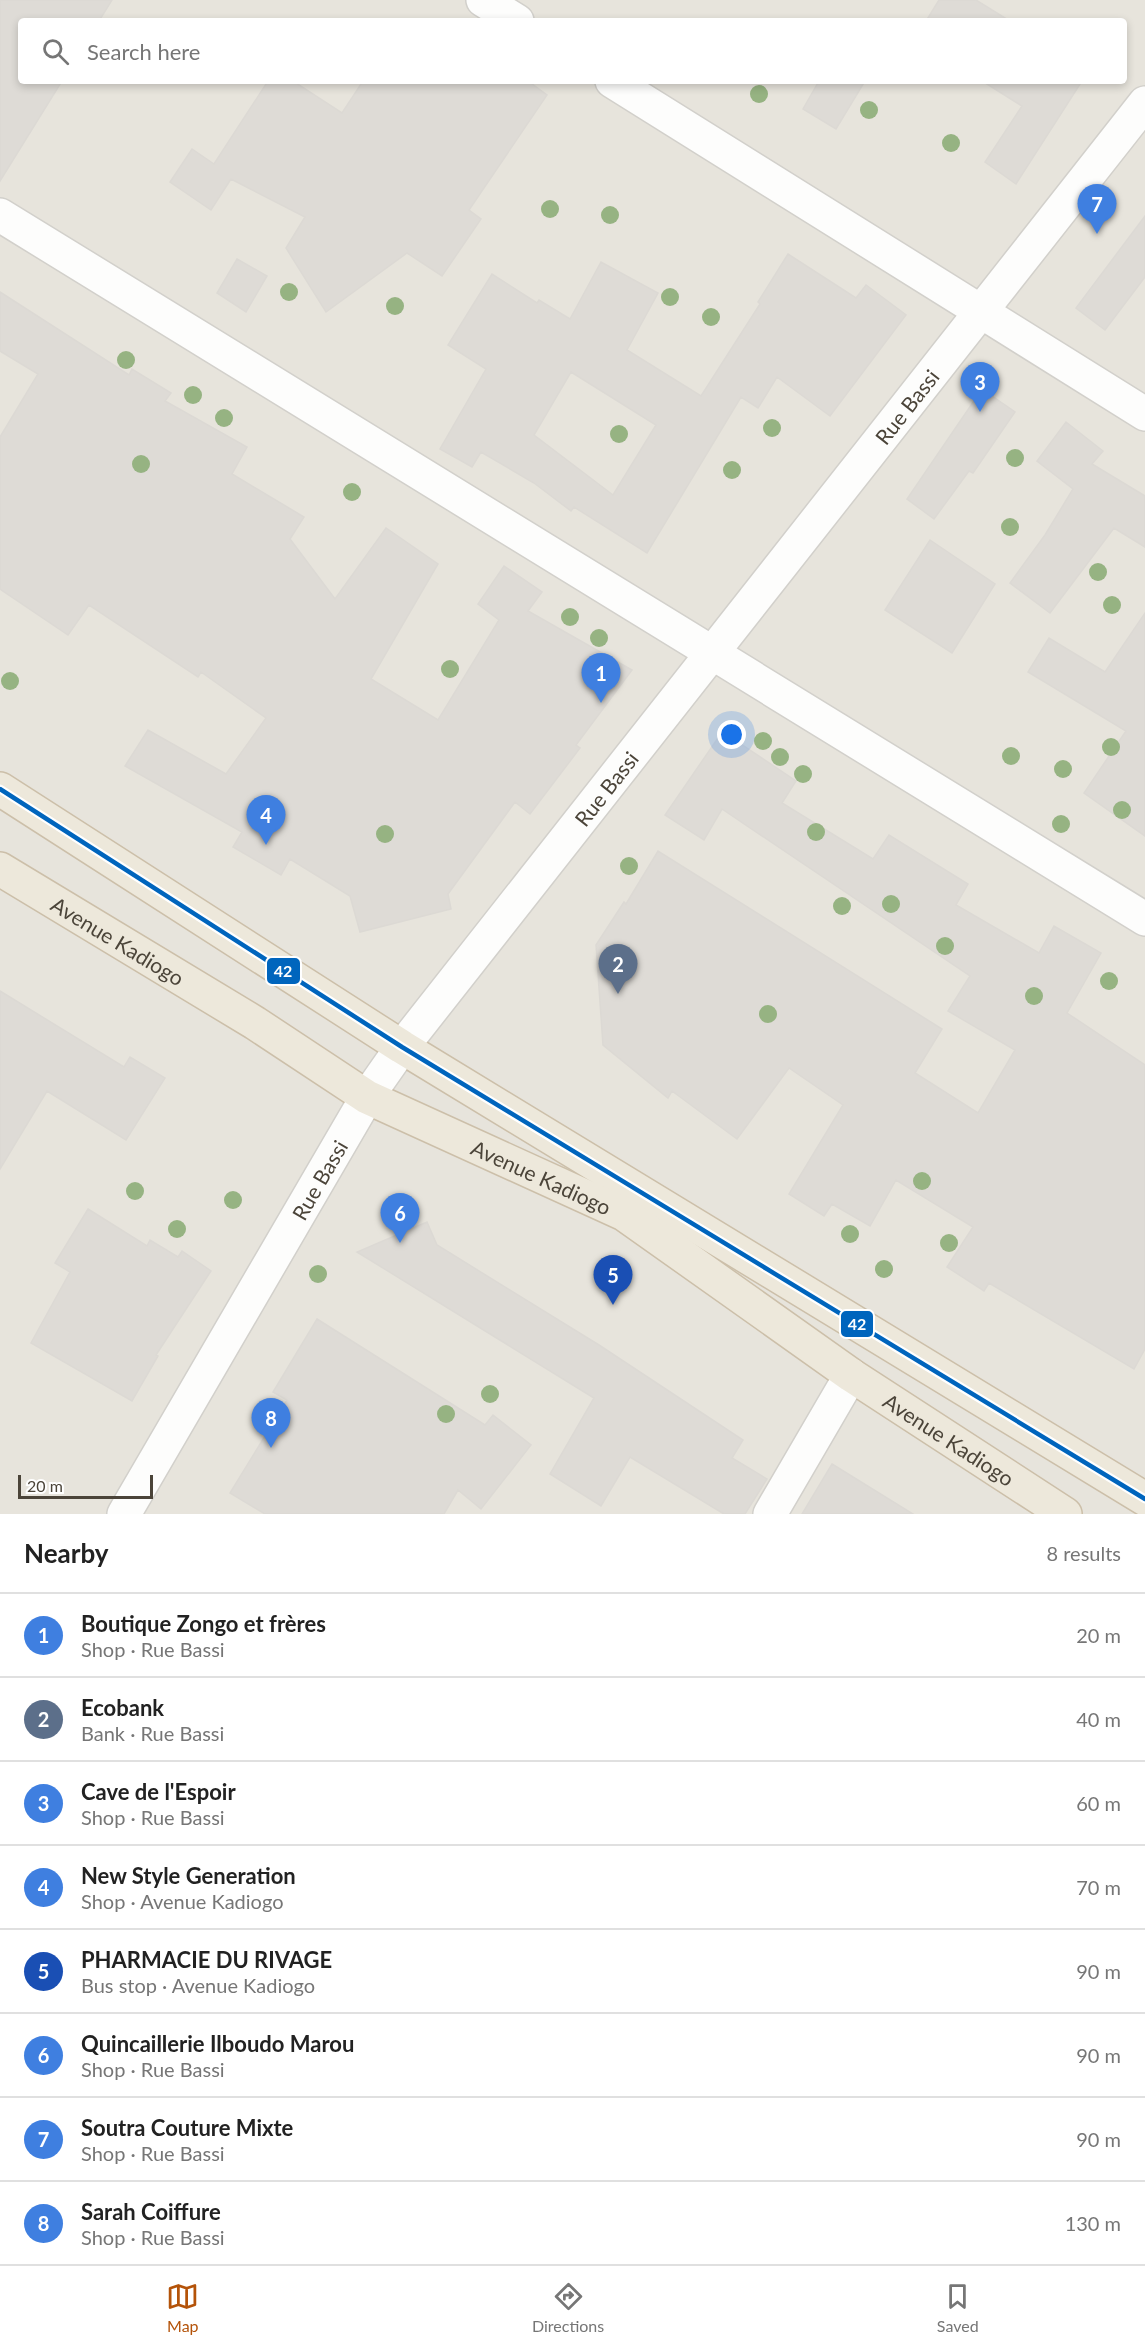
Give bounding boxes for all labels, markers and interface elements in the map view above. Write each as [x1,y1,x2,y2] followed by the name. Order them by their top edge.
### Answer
[18,18,1127,84] search box
[39,35,72,68] icon: search
[87,38,200,65] text: Search here
[1078,184,1116,234] pin: 7
[960,362,1000,412] pin: 3
[869,364,943,449] street label: Rue Bassi
[582,654,620,703] pin: 1
[717,720,746,749] your location
[569,746,643,831] street label: Rue Bassi
[246,796,286,845] pin: 4
[47,891,189,990] street label: Avenue Kadiogo
[598,944,638,994] pin: 2
[266,957,301,985] line badge: 42
[274,961,292,980] text: 42
[468,1134,615,1219] street label: Avenue Kadiogo
[286,1135,352,1224] street label: Rue Bassi
[380,1194,420,1243] pin: 6
[594,1256,632,1305] pin: 5
[840,1310,874,1338] line badge: 42
[848,1314,866,1333] text: 42
[879,1387,1019,1490] street label: Avenue Kadiogo
[252,1398,290,1448] pin: 8
[18,1472,153,1500] scale bar
[27,1476,63,1495] text: 20 m
[24,1537,109,1569] text: Nearby
[1046,1541,1121,1565] text: 8 results
[81,1610,326,1637] text: Boutique Zongo et frères
[38,1623,49,1647] text: 1
[1076,1623,1121,1647] text: 20 m
[81,1637,225,1661] text: Shop · Rue Bassi
[81,1694,164,1721] text: Ecobank
[38,1707,49,1731] text: 2
[1076,1707,1121,1731] text: 40 m
[81,1721,224,1745] text: Bank · Rue Bassi
[81,1778,236,1805] text: Cave de l'Espoir
[38,1791,49,1815] text: 3
[1076,1791,1121,1815] text: 60 m
[81,1805,225,1829] text: Shop · Rue Bassi
[81,1862,296,1889] text: New Style Generation
[38,1875,49,1899] text: 4
[1076,1875,1121,1899] text: 70 m
[81,1889,284,1913] text: Shop · Avenue Kadiogo
[81,1946,332,1973] text: PHARMACIE DU RIVAGE
[38,1959,49,1983] text: 5
[1076,1959,1121,1983] text: 90 m
[81,1973,315,1997] text: Bus stop · Avenue Kadiogo
[81,2030,354,2057] text: Quincaillerie Ilboudo Marou
[38,2043,49,2067] text: 6
[1076,2043,1121,2067] text: 90 m
[81,2057,225,2081] text: Shop · Rue Bassi
[81,2114,293,2141] text: Soutra Couture Mixte
[38,2127,49,2151] text: 7
[1076,2127,1121,2151] text: 90 m
[81,2141,225,2165] text: Shop · Rue Bassi
[81,2198,221,2225] text: Sarah Coiffure
[38,2211,49,2235] text: 8
[1065,2211,1121,2235] text: 130 m
[81,2225,225,2249] text: Shop · Rue Bassi
[166,2280,199,2335] tab: Map
[532,2280,604,2335] tab: Directions
[937,2280,979,2335] tab: Saved

